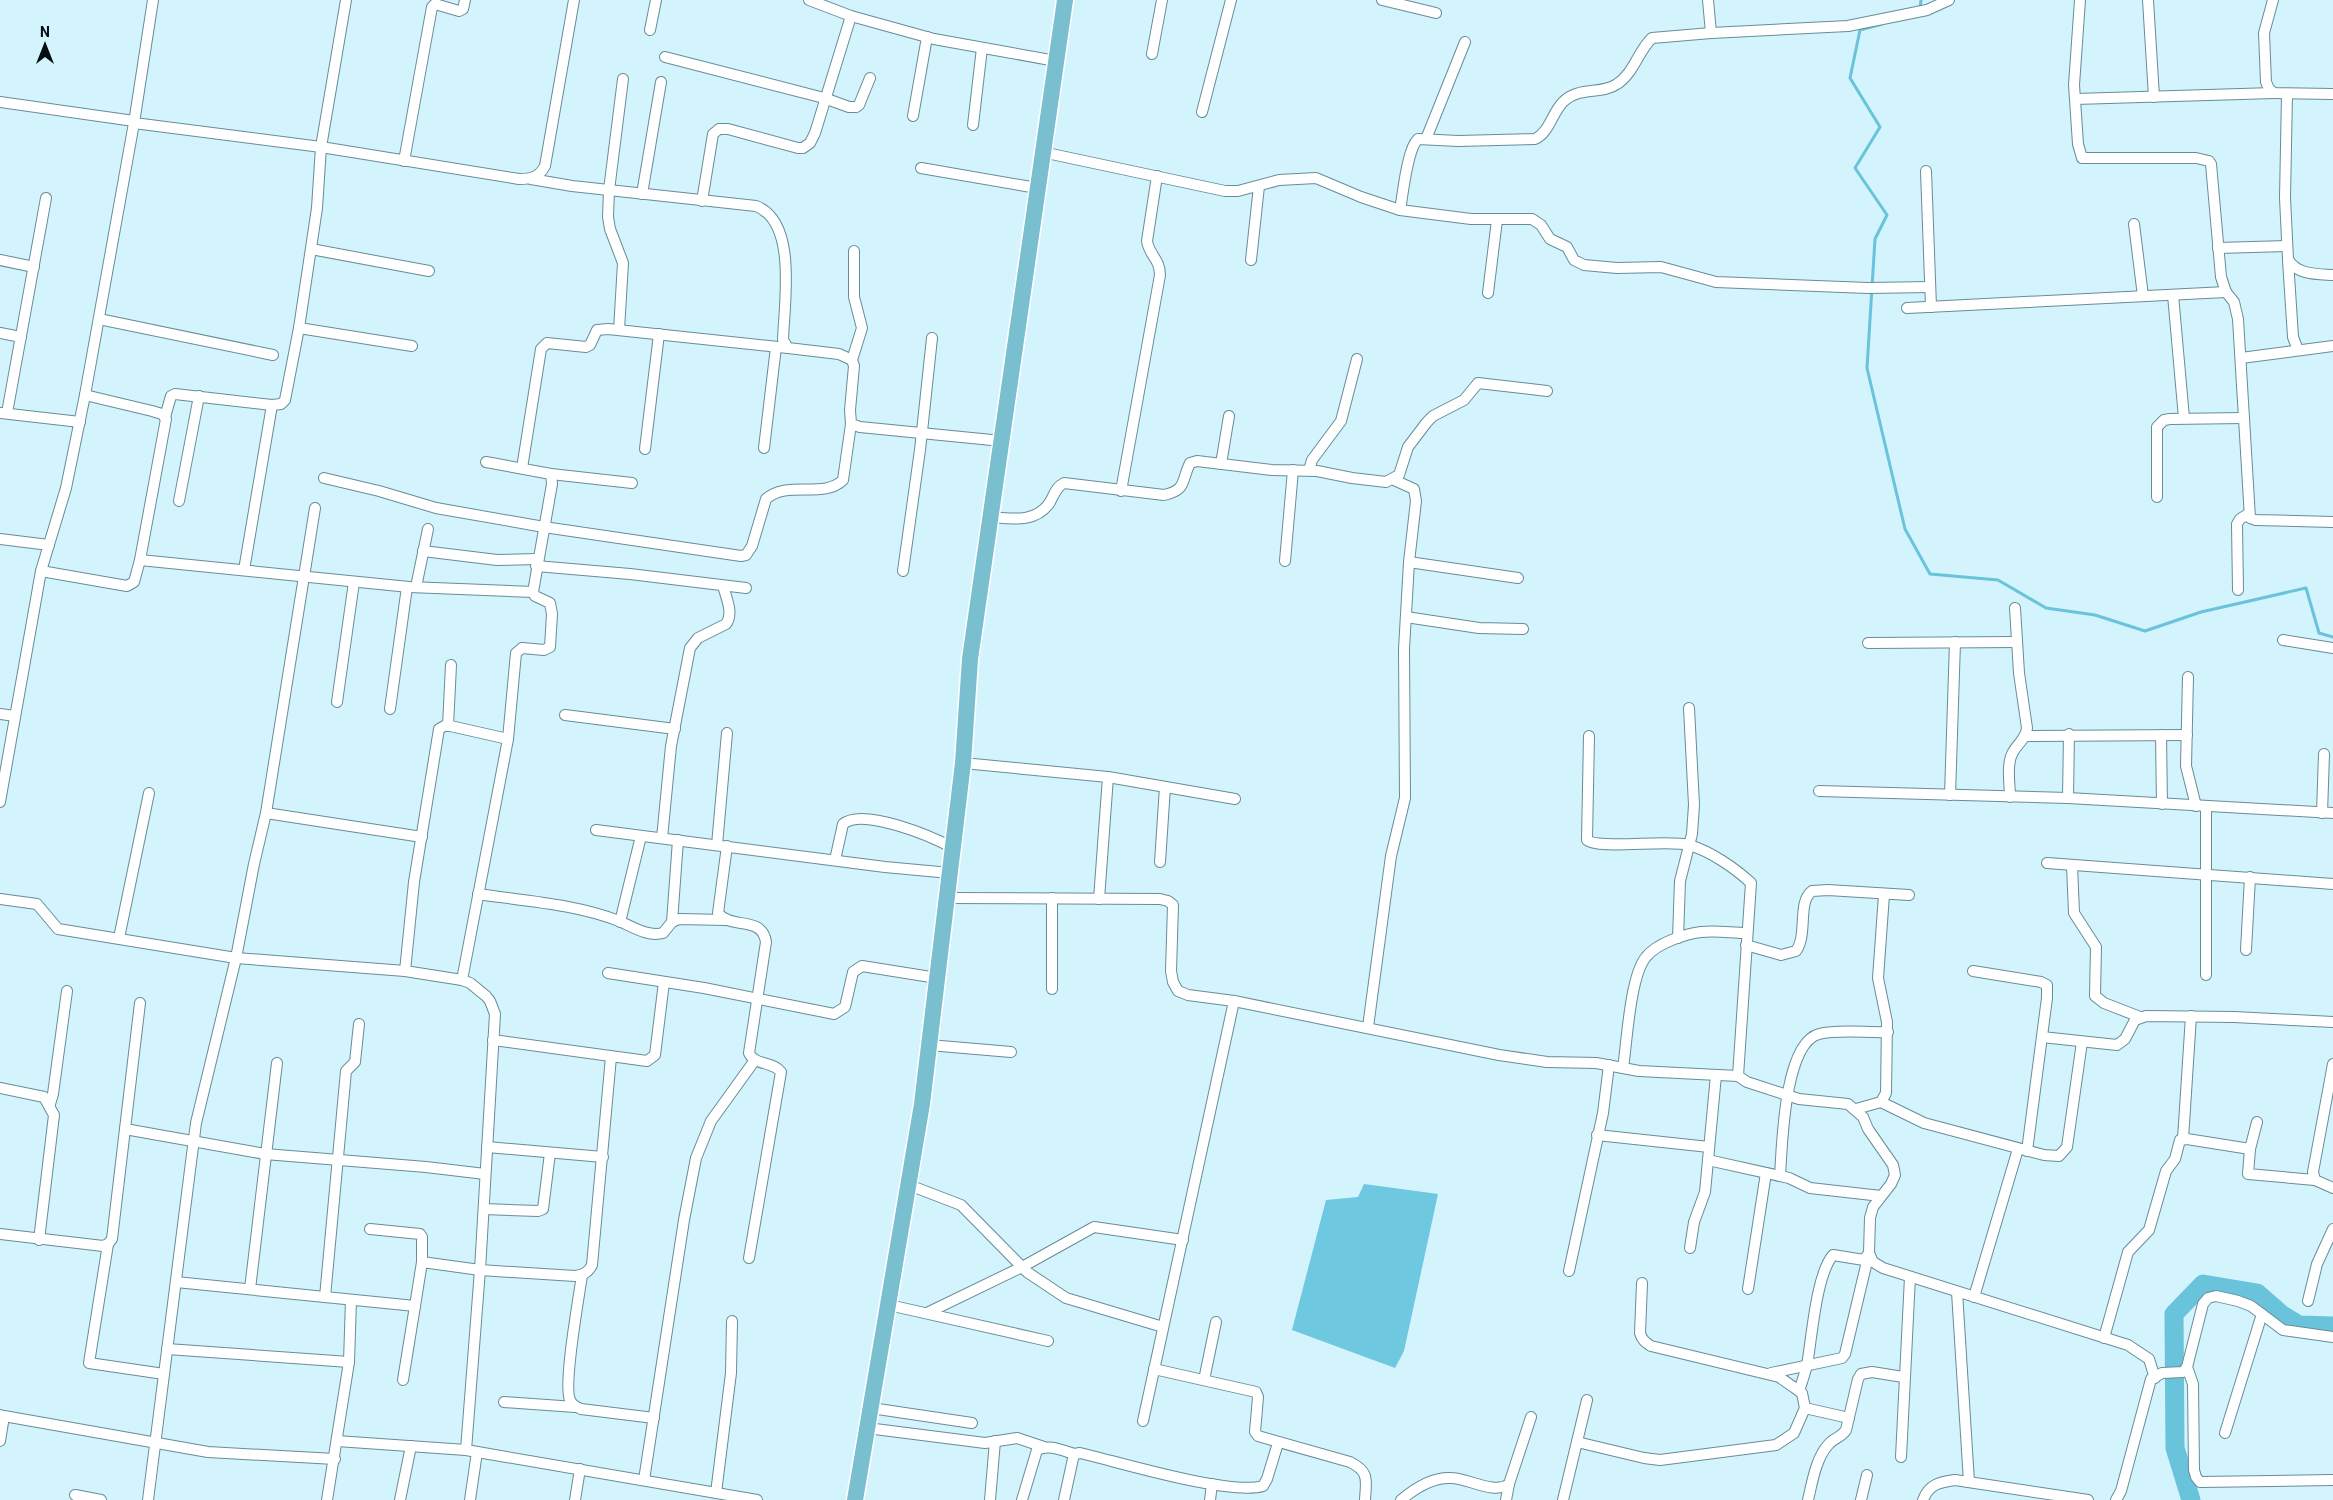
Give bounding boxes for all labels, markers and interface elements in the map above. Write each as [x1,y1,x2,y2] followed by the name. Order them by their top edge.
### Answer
[20,20,70,70] north arrow
[40,24,50,40] text: N

